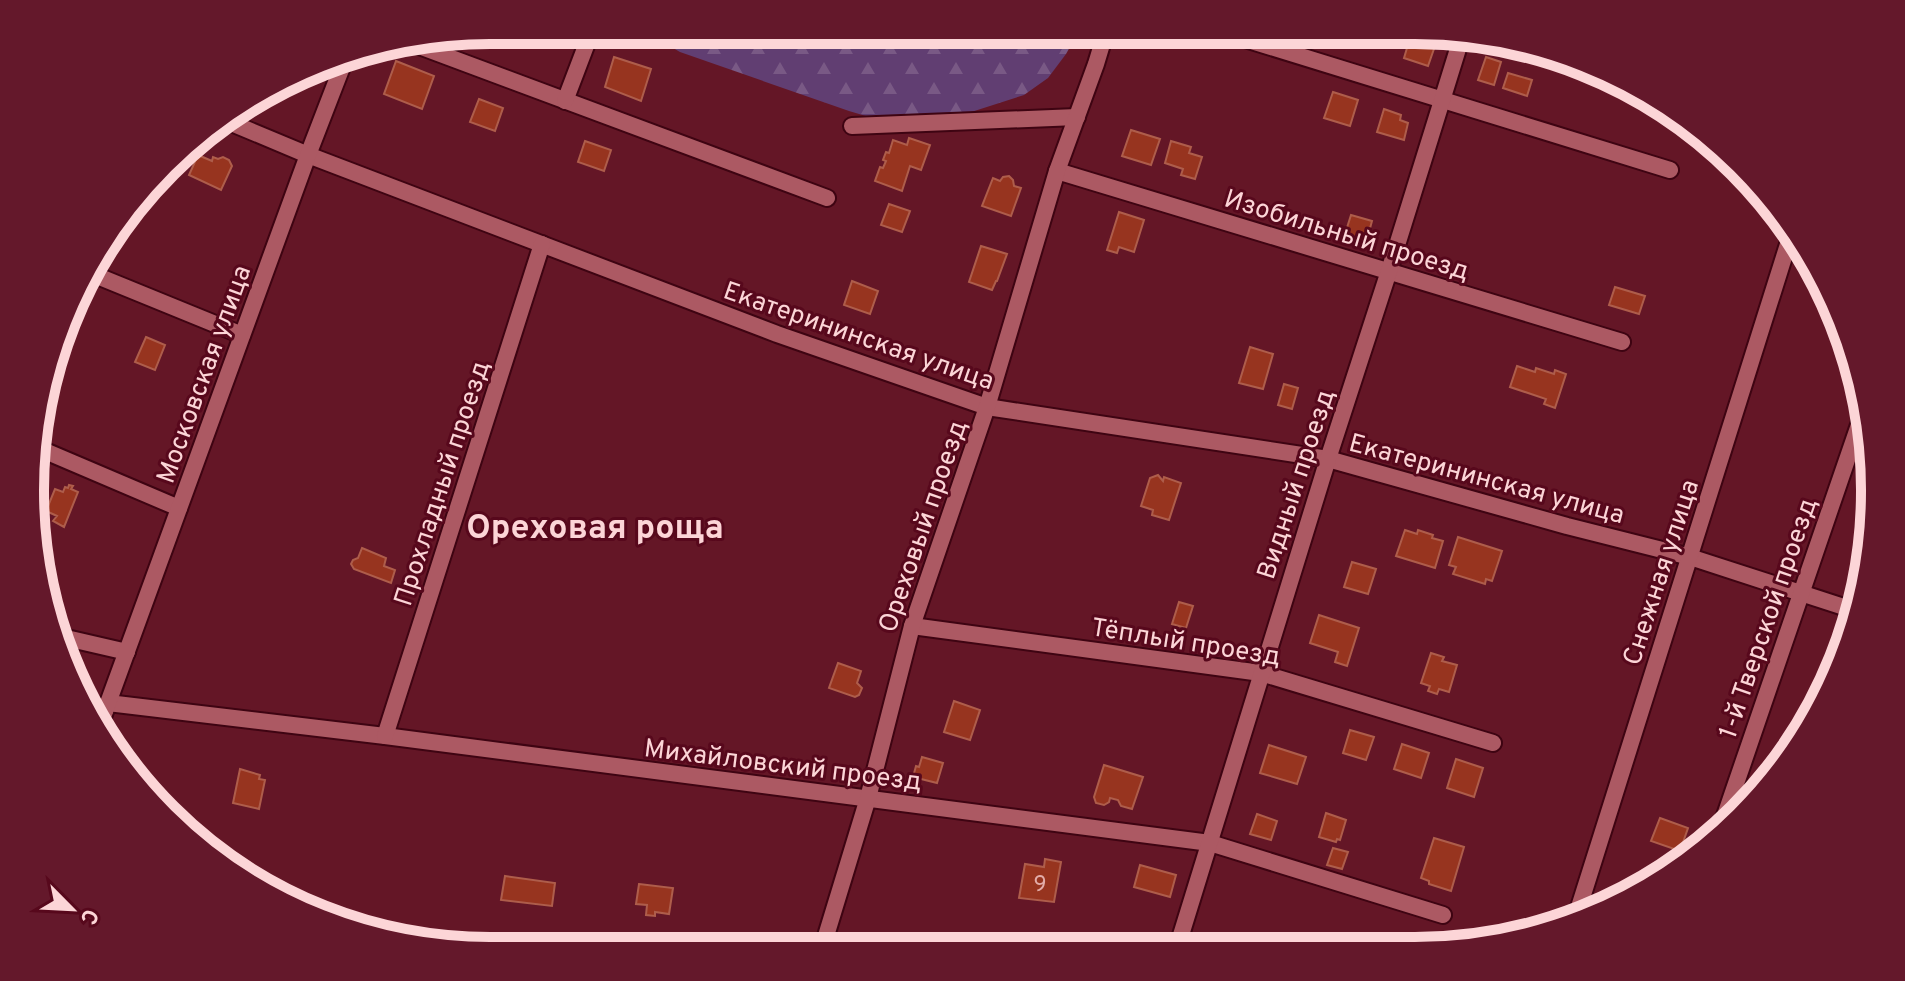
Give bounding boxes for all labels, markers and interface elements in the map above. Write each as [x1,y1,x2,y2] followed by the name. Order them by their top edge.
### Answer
[1220,183,1473,289] street label: Изобильный проезд
[151,261,260,488] street label: Московская улица
[719,276,998,399] street label: Екатерининская улица
[388,357,499,611] street label: Прохладный проезд
[1251,386,1344,584] street label: Видный проезд
[873,416,976,637] street label: Ореховый проезд
[1345,428,1628,533] street label: Екатерининская улица
[1617,476,1708,670] street label: Снежная улица
[1713,494,1826,743] street label: 1-й Тверской проезд
[466,508,724,551] district label: Ореховая роща
[1089,612,1283,675] street label: Тёплый проезд
[642,733,923,800] street label: Михайловский проезд
[32,869,112,949] north arrow
[1033,872,1047,899] house number: 9
[73,904,103,928] text: С

